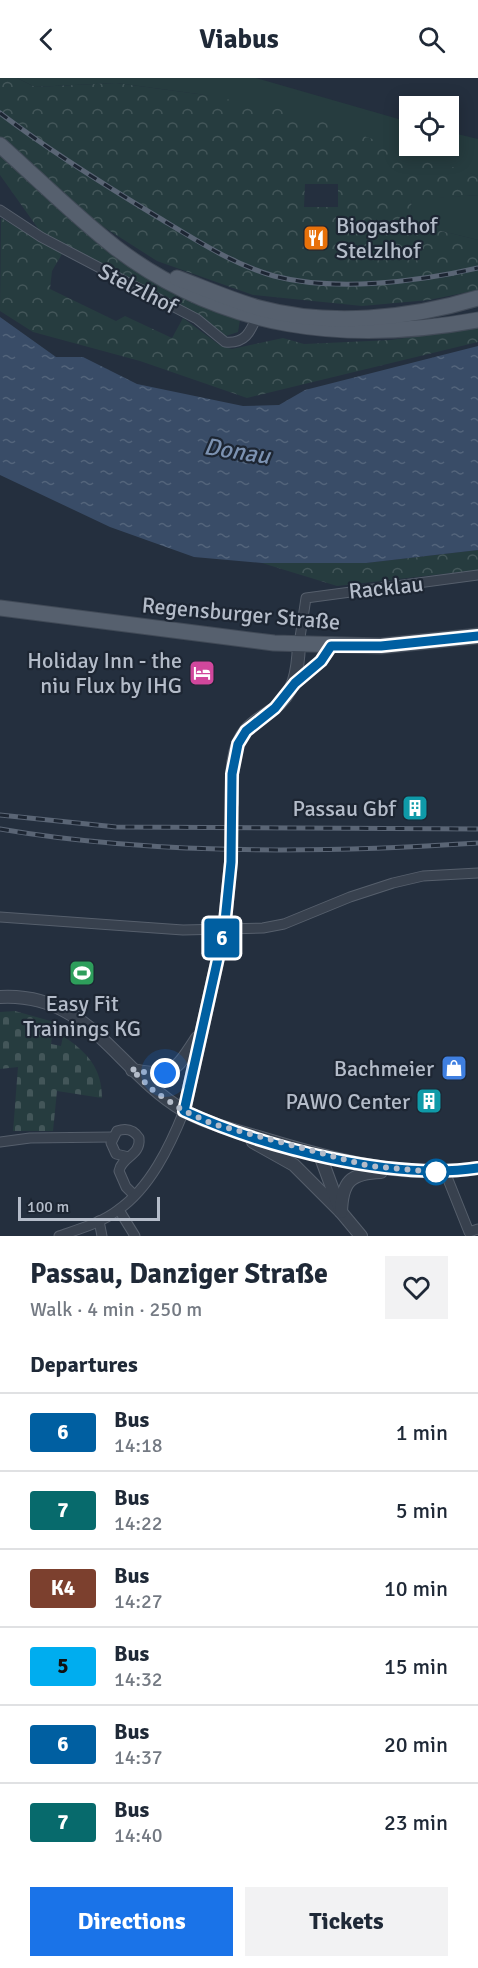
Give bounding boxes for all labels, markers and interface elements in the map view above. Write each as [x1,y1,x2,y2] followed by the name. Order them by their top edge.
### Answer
[30,23,63,56] icon: back
[199,23,279,56] text: Viabus
[415,23,448,56] icon: search
[399,96,459,156] map controls
[399,96,459,156] button: locate
[336,212,439,264] place label: Biogasthof Stelzlhof
[301,223,331,253] restaurant icon: Biogasthof Stelzlhof
[94,257,183,320] street label: Stelzlhof
[202,431,274,471] water label: Donau
[347,570,425,605] street label: Racklau
[141,591,341,636] street label: Regensburger Straße
[27,647,182,699] place label: Holiday Inn - the niu Flux by IHG
[187,658,217,688] hotel icon: Holiday Inn - the niu Flux by IHG
[400,793,430,823] building icon: Passau Gbf
[292,795,398,822] place label: Passau Gbf
[202,918,242,958] line badge: 6
[216,925,228,951] text: 6
[67,958,97,988] sports icon: Easy Fit Trainings KG
[23,990,141,1042] place label: Easy Fit Trainings KG
[439,1053,469,1083] shop icon: Bachmeier
[334,1055,434,1082] place label: Bachmeier
[150,1058,180,1088] your location
[414,1086,444,1116] building icon: PAWO Center
[285,1088,410,1115] place label: PAWO Center
[423,1159,449,1185] unlabelled marker
[18,1194,160,1222] scale bar
[27,1197,69,1217] text: 100 m
[385,1256,448,1319] button: heart
[30,1257,328,1291] text: Passau, Danziger Straße
[30,1297,202,1322] text: Walk · 4 min · 250 m
[30,1351,138,1378] text: Departures
[114,1406,149,1433] text: Bus
[57,1419,69,1445] text: 6
[396,1419,448,1446] text: 1 min
[114,1433,163,1458] text: 14:18
[114,1484,149,1511] text: Bus
[57,1497,69,1523] text: 7
[396,1497,448,1524] text: 5 min
[114,1511,163,1536] text: 14:22
[114,1562,149,1589] text: Bus
[51,1575,75,1601] text: K4
[384,1575,448,1602] text: 10 min
[114,1589,163,1614] text: 14:27
[114,1640,149,1667] text: Bus
[57,1653,69,1679] text: 5
[384,1653,448,1680] text: 15 min
[114,1667,163,1692] text: 14:32
[114,1718,149,1745] text: Bus
[57,1731,69,1757] text: 6
[384,1731,448,1758] text: 20 min
[114,1745,163,1770] text: 14:37
[114,1796,149,1823] text: Bus
[57,1809,69,1835] text: 7
[384,1809,448,1836] text: 23 min
[114,1823,163,1848] text: 14:40
[30,1887,233,1956] button: Directions
[245,1887,448,1956] button: Tickets

